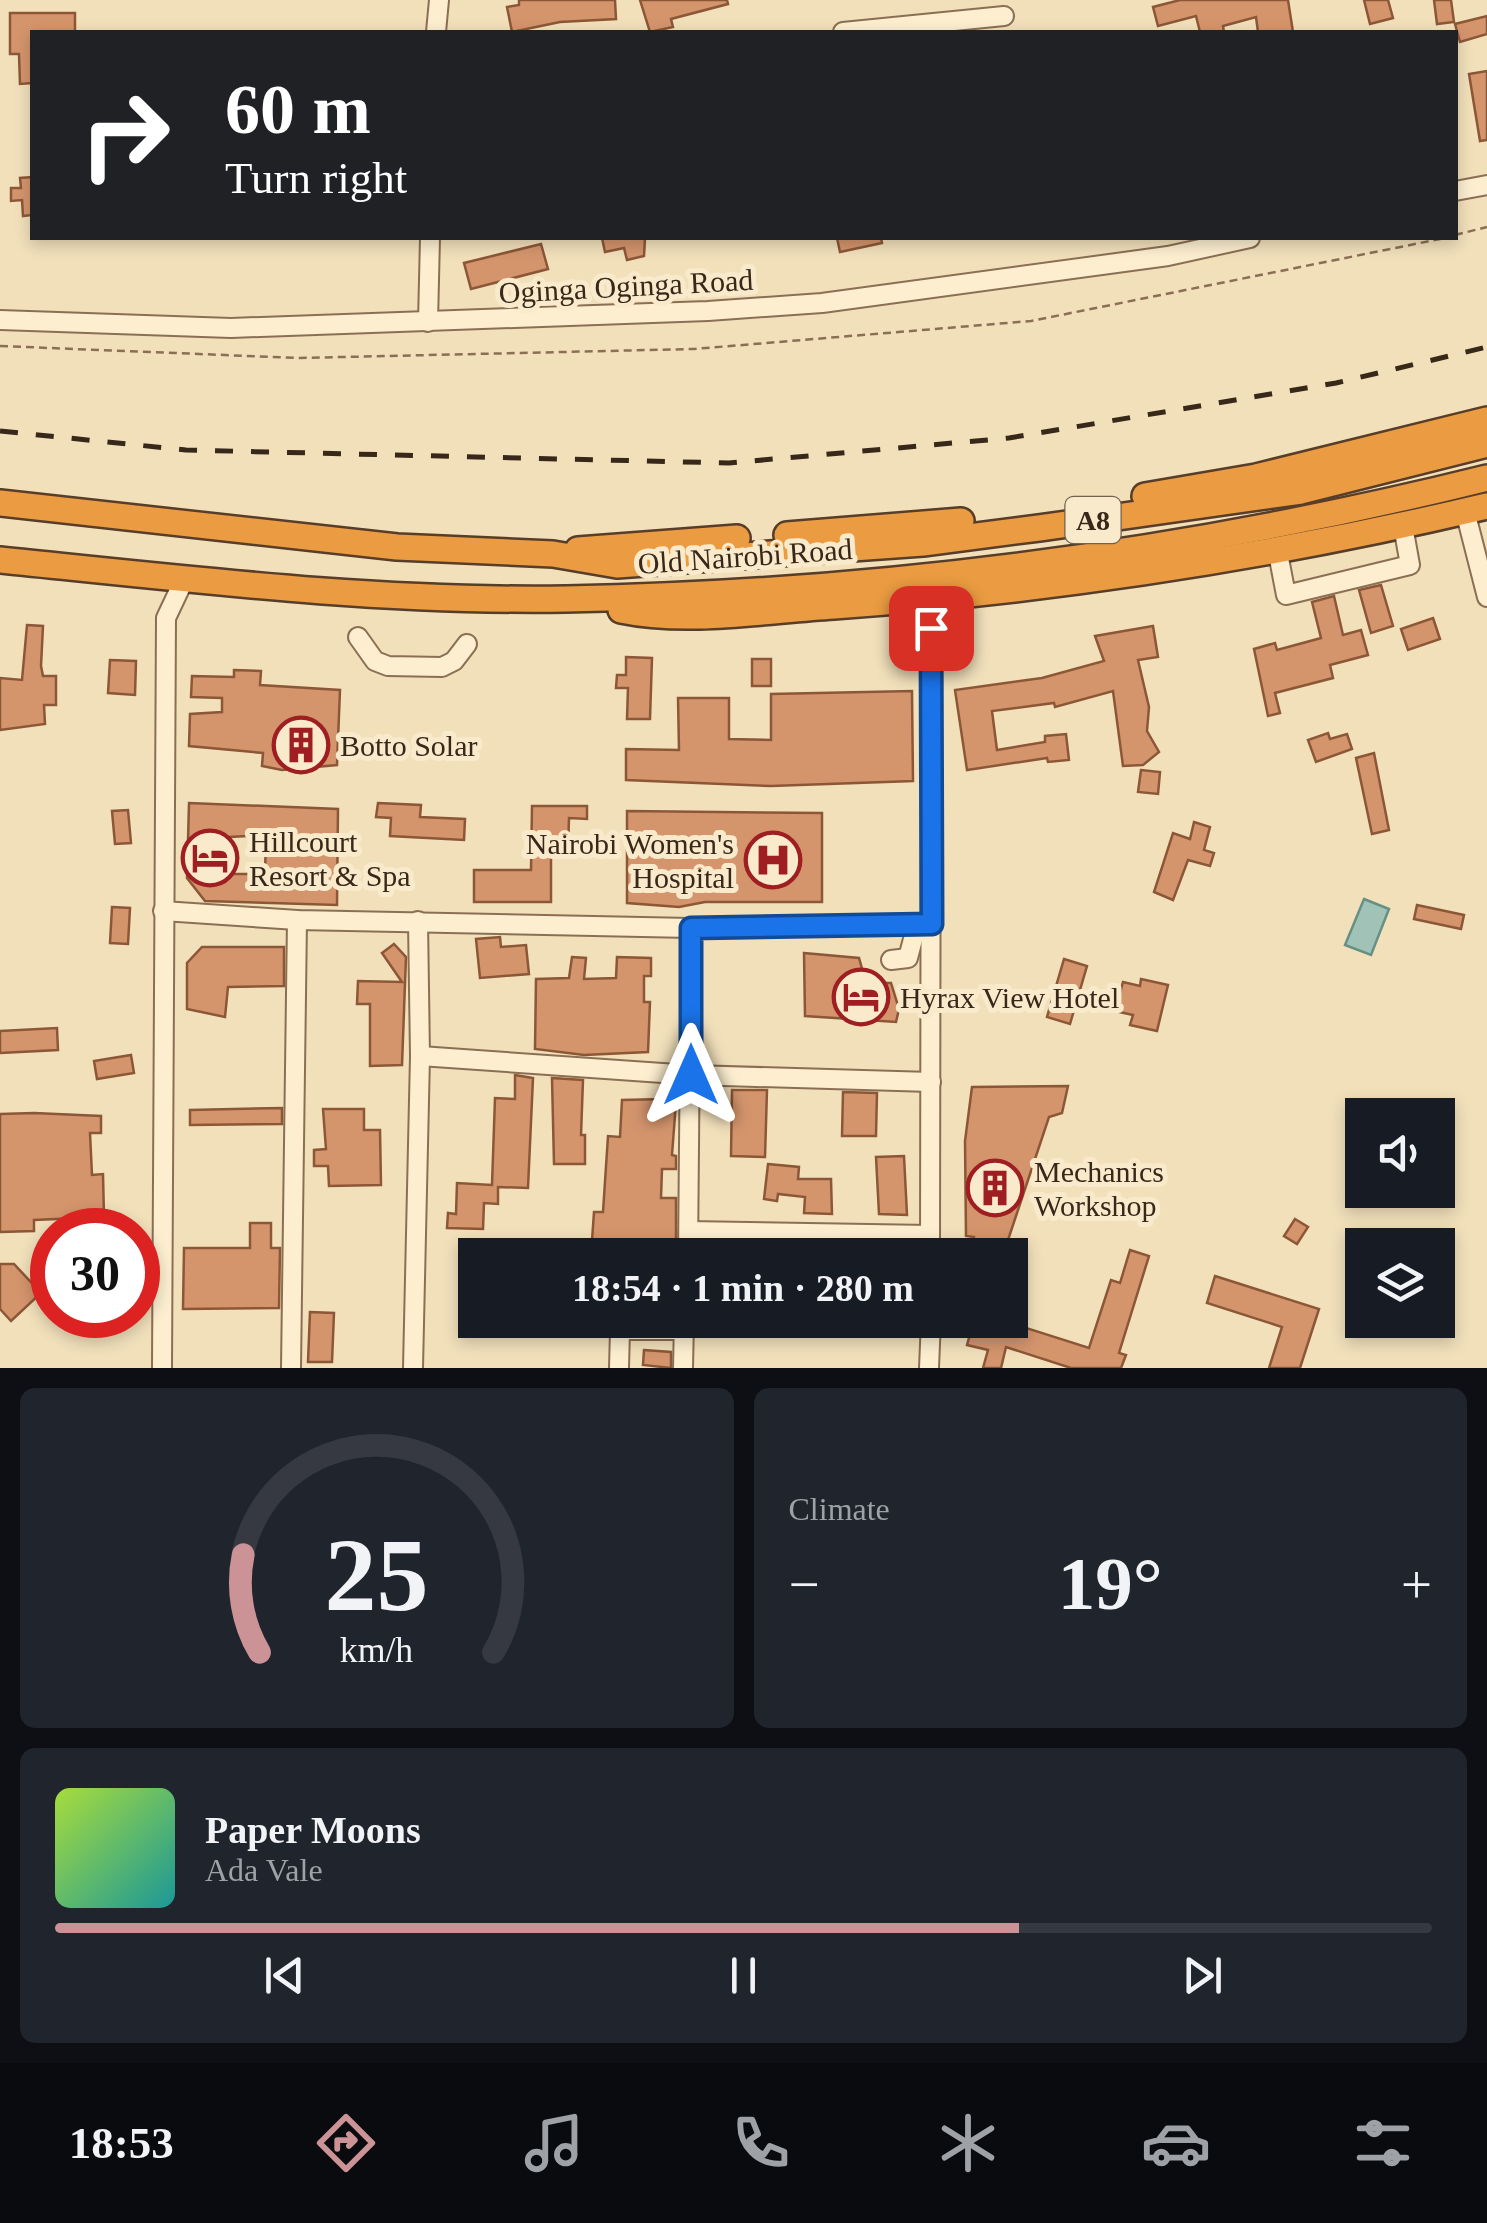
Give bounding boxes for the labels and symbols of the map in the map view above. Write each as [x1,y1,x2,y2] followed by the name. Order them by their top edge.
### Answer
[498,263,754,309] street label: Oginga Oginga Road
[1066,497,1120,543] road number: A8
[637,532,853,580] street label: Old Nairobi Road
[889,586,974,671] pin
[271,715,331,775] building icon: Botto Solar
[340,729,478,762] place label: Botto Solar
[249,825,411,892] place label: Hillcourt Resort & Spa
[526,827,734,894] place label: Nairobi Women's Hospital
[180,828,240,888] hotel icon: Hillcourt Resort & Spa
[743,830,803,890] hospital icon: Nairobi Women's Hospital
[831,967,891,1027] hotel icon: Hyrax View Hotel
[900,981,1119,1014] place label: Hyrax View Hotel
[639,1023,743,1127] position arrow
[1034,1155,1164,1222] place label: Mechanics Workshop
[965,1158,1025,1218] building icon: Mechanics Workshop
[30,1208,160,1338] speed limit sign: 30

